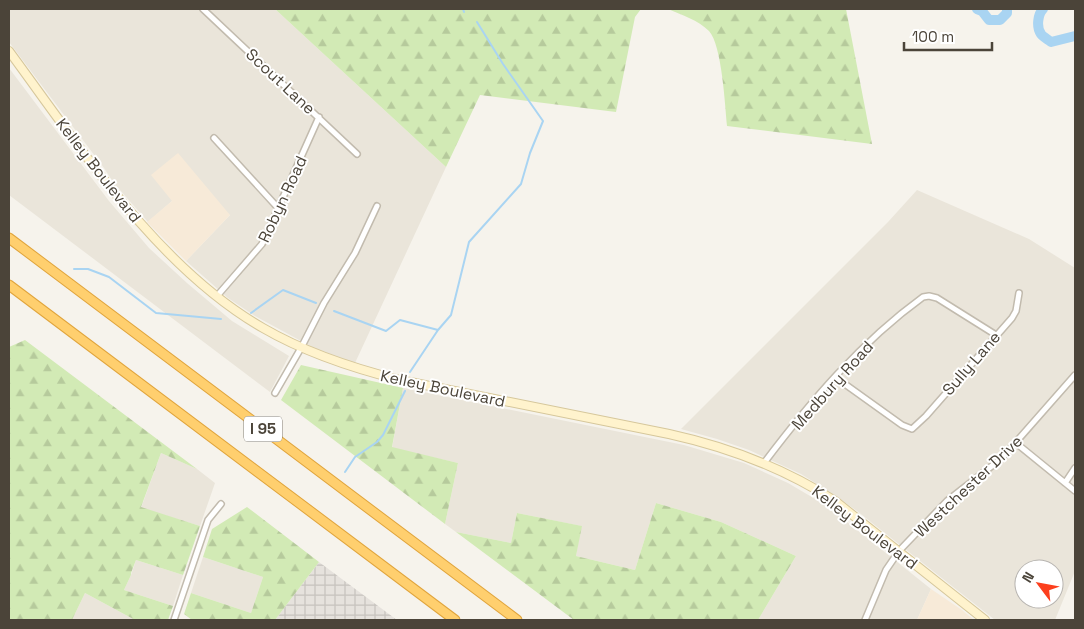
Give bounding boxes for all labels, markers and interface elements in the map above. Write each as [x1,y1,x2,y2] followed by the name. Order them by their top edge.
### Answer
[904,20,992,52] scale bar
[912,27,954,46] text: 100 m
[241,44,320,119] street label: Scout Lane
[51,114,146,227] street label: Kelley Boulevard
[253,153,312,246] street label: Robyn Road
[938,327,1005,400] street label: Sully Lane
[787,336,878,434] street label: Medbury Road
[379,365,507,412] street label: Kelley Boulevard
[244,416,282,442] road number: I 95
[910,431,1027,542] street label: Westchester Drive
[808,481,922,574] street label: Kelley Boulevard
[1014,559,1064,609] north arrow
[1018,568,1038,586] text: N

